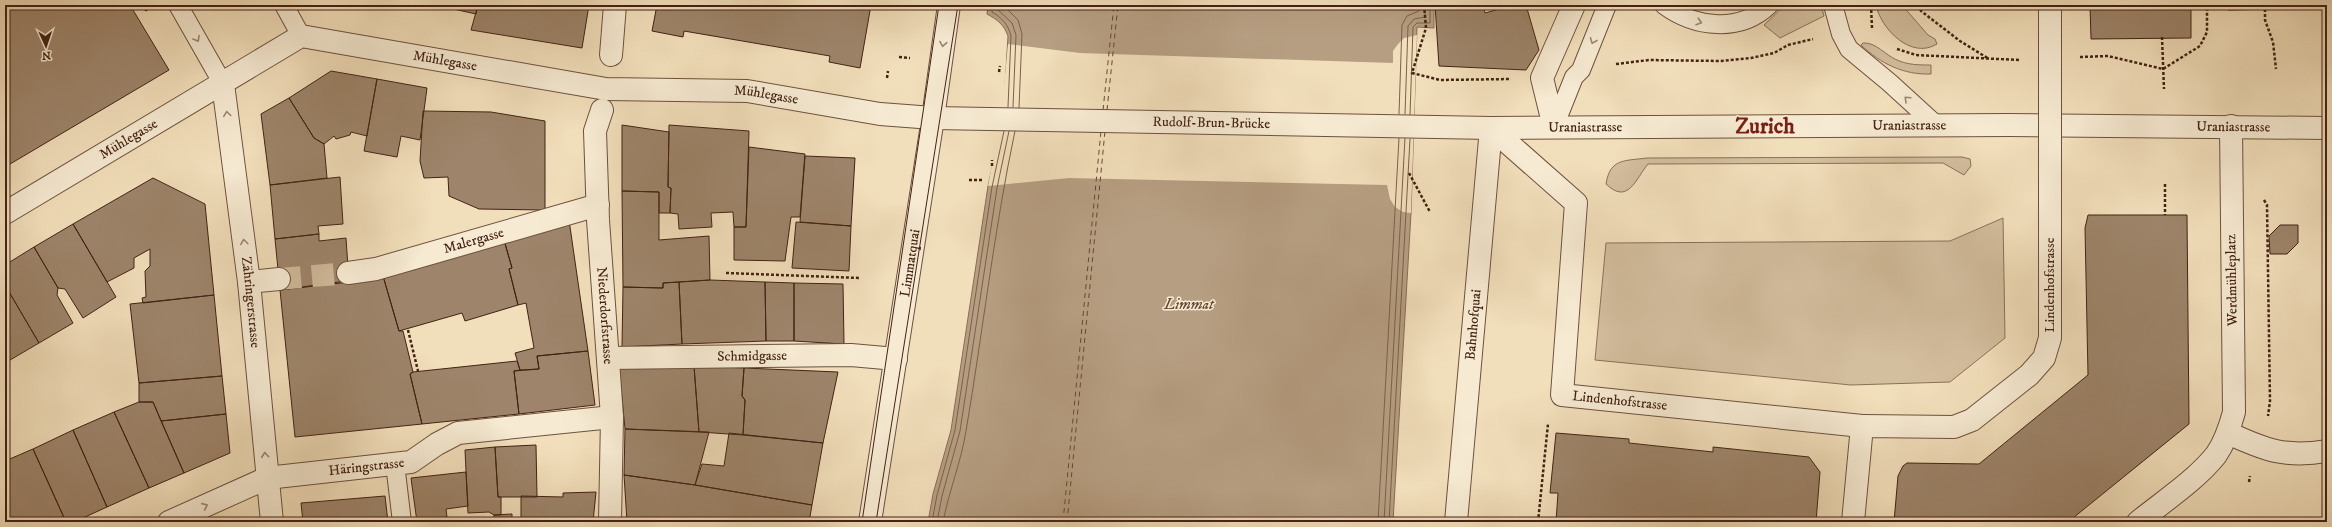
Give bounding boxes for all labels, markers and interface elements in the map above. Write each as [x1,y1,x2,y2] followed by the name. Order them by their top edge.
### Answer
[1695,18,1702,26] one-way arrow
[26,26,66,66] north arrow
[193,35,200,42] one-way arrow
[1589,38,1597,45] one-way arrow
[940,40,948,47] one-way arrow
[412,47,479,75] street label: Mühlegasse
[42,48,51,62] text: N
[734,82,800,109] street label: Mühlegasse
[1904,96,1912,104] one-way arrow
[223,110,232,117] one-way arrow
[1152,113,1270,133] street label: Rudolf-Brun-Brücke
[1735,113,1795,140] district label: Zurich
[96,115,161,163] street label: Mühlegasse
[1872,116,1947,135] street label: Uraniastrasse
[1548,118,1623,137] street label: Uraniastrasse
[2196,118,2271,136] street label: Uraniastrasse
[442,224,506,258] street label: Malergasse
[896,228,925,298] street label: Limmatquai
[2222,234,2242,327] street label: Werdmühleplatz
[2041,237,2059,333] street label: Lindenhofstrasse
[240,239,249,246] one-way arrow
[237,255,264,349] street label: Zähringerstrasse
[592,266,617,365] street label: Niederdorfstrasse
[1461,288,1486,361] street label: Bahnhofquai
[1163,295,1215,314] water label: Limmat
[717,347,787,366] street label: Schmidgasse
[1572,387,1668,415] street label: Lindenhofstrasse
[261,452,270,458] one-way arrow
[328,454,405,480] street label: Häringstrasse
[201,503,208,511] one-way arrow

